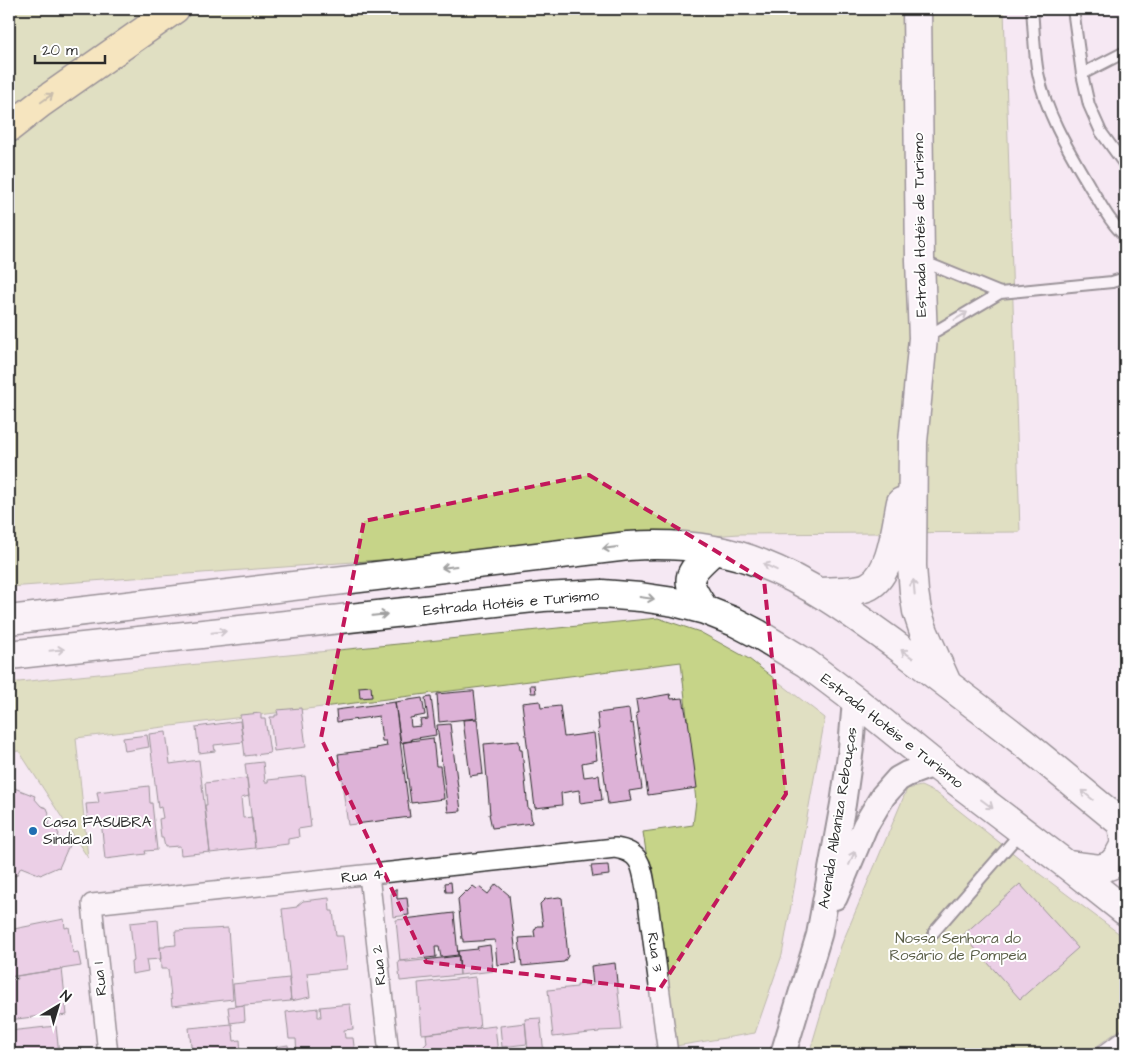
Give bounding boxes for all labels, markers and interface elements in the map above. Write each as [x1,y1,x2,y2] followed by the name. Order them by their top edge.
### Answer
[35,32,105,64] scale bar
[42,40,78,61] text: 20 m
[40,93,53,104] one-way arrow
[908,132,932,317] street label: Estrada Hotéis de Turismo
[954,310,968,320] one-way arrow
[603,543,619,553] one-way arrow
[441,562,457,572] one-way arrow
[763,562,778,571] one-way arrow
[909,579,919,595] one-way arrow
[422,585,600,621] street label: Estrada Hotéis e Turismo
[638,593,654,603] one-way arrow
[372,610,388,620] one-way arrow
[210,627,226,637] one-way arrow
[49,645,65,655] one-way arrow
[901,648,914,659] one-way arrow
[816,668,968,794] street label: Estrada Hotéis e Turismo
[813,725,863,910] street label: Avenida Albaniza Rebouças
[1081,790,1094,801] one-way arrow
[980,799,993,810] one-way arrow
[43,812,152,850] place label: Casa FASUBRA Sindical
[27,825,39,837] marker: Casa FASUBRA Sindical
[847,851,857,866] one-way arrow
[340,863,384,889] street label: Rua 4
[889,928,1027,966] park label: Nossa Senhora do Rosário de Pompeía
[642,931,668,973] street label: Rua 3
[366,943,392,986] street label: Rua 2
[88,961,112,997] street label: Rua 1
[32,980,82,1030] north arrow
[56,986,75,1007] text: N

